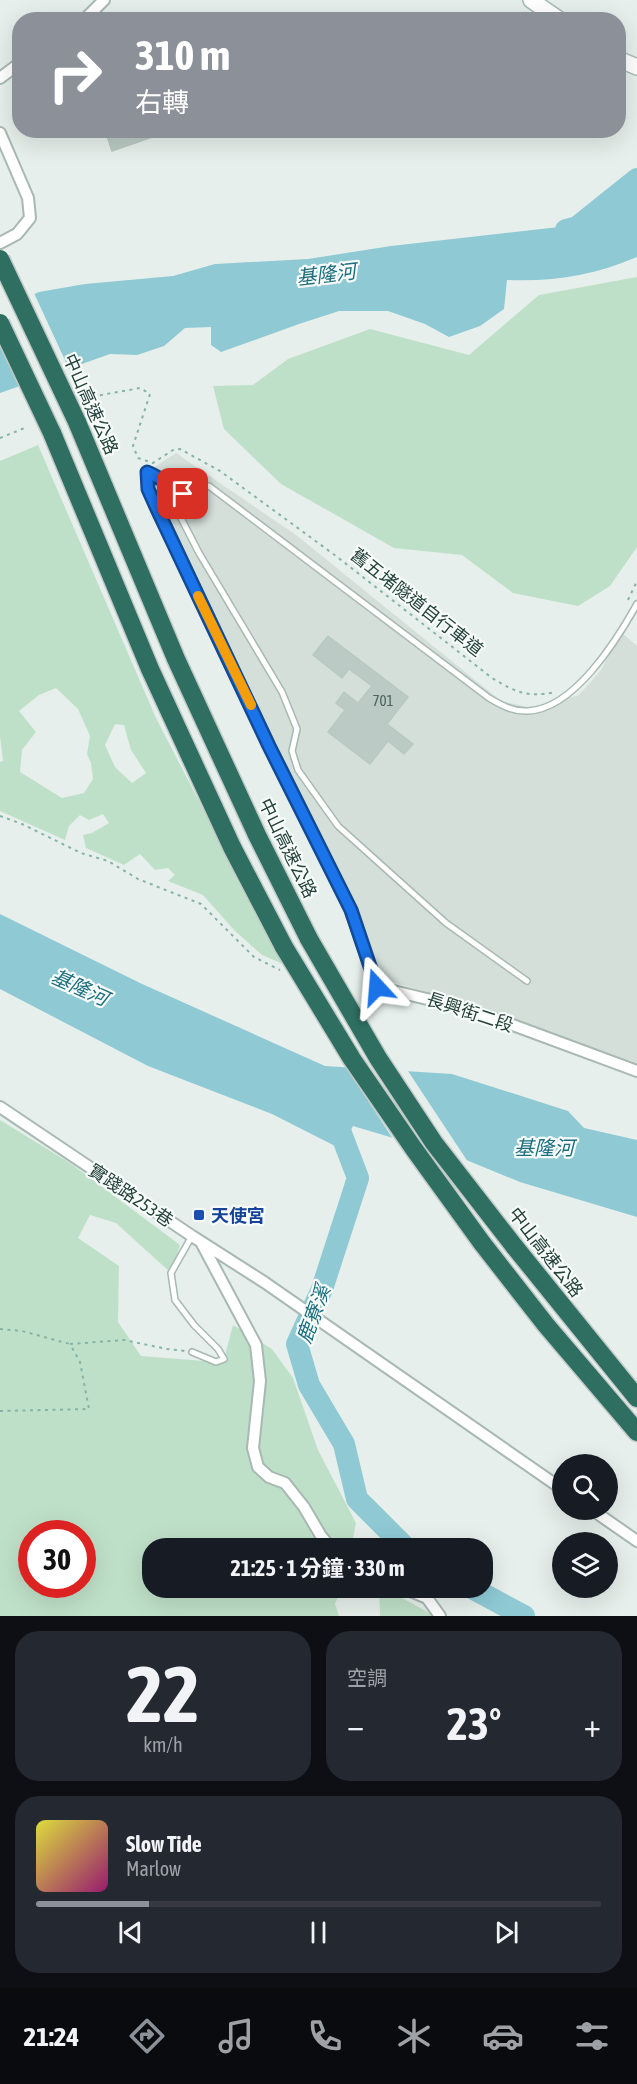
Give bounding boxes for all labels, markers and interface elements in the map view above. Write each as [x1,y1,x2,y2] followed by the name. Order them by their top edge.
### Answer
[135,31,230,79] text: 310 m
[36,36,114,114] icon: right
[135,87,189,118] text: 右轉
[295,258,361,289] water label: 基隆河
[59,350,123,458] street label: 中山高速公路
[157,468,208,519] pin
[166,477,199,510] icon: arrive
[347,544,487,660] street label: 舊五堵隧道自行車道
[372,692,394,709] house number: 701
[255,795,321,901] street label: 中山高速公路
[345,955,409,1019] position arrow
[48,964,116,1011] water label: 基隆河
[424,988,516,1036] street label: 長興街二段
[514,1136,578,1159] water label: 基隆河
[85,1159,177,1231] street label: 實踐路253巷
[504,1203,588,1301] street label: 中山高速公路
[211,1205,265,1226] place label: 天使宮
[192,1208,206,1222] marker: 天使宮
[292,1279,335,1346] water label: 鹿寮溪
[552,1454,618,1598] map controls
[552,1454,618,1520] button: search
[18,1520,96,1598] speed limit sign: 30
[552,1532,618,1598] button: layers
[231,1555,404,1581] text: 21:25 · 1 分鐘 · 330 m
[126,1649,200,1739] text: 22
[347,1666,387,1689] text: 空調
[447,1698,501,1750] text: 23°
[347,1706,364,1744] text: −
[584,1706,601,1744] text: +
[143,1733,183,1756] text: km/h
[126,1831,202,1857] text: Slow Tide
[126,1857,181,1880] text: Marlow
[114,1916,147,1949] icon: previous
[302,1916,335,1949] icon: pause
[490,1916,523,1949] icon: next
[126,2015,168,2057] icon: directions
[215,2015,257,2057] icon: music
[304,2015,346,2057] icon: phone
[393,2015,435,2057] icon: climate
[482,2015,524,2057] icon: car
[571,2015,613,2057] icon: filters
[24,2021,79,2052] text: 21:24

